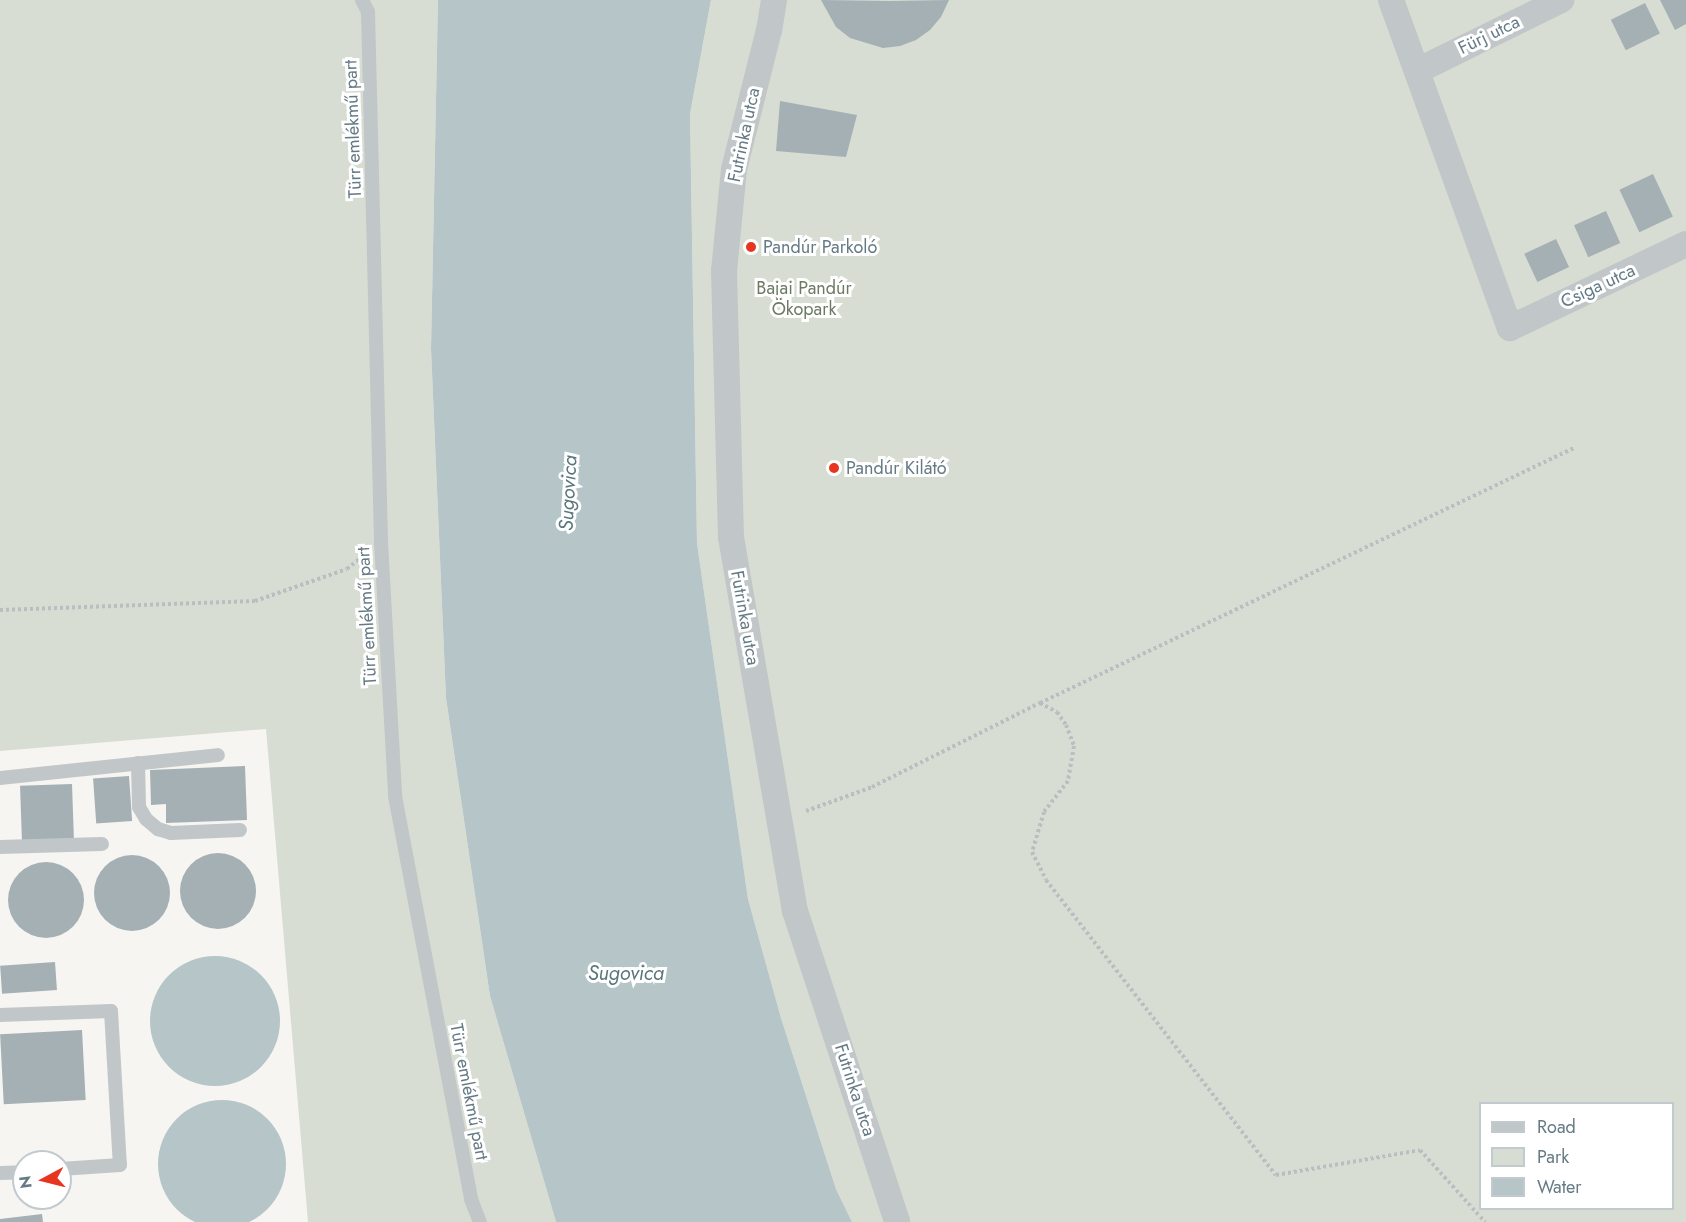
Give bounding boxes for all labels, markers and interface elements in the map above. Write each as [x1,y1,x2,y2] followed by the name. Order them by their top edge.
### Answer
[1455,11,1523,59] street label: Fürj utca
[340,59,366,199] street label: Türr emlékmű part
[723,86,765,184] street label: Futrinka utca
[763,236,877,258] place label: Pandúr Parkoló
[744,240,758,254] marker: Pandúr Parkoló
[1557,259,1639,313] street label: Csiga utca
[756,278,852,320] park label: Bajai Pandúr Ökopark
[554,454,582,532] water label: Sugovica
[846,457,947,479] place label: Pandúr Kilátó
[827,461,841,475] marker: Pandúr Kilátó
[353,546,381,686] street label: Türr emlékmű part
[726,569,764,667] street label: Futrinka utca
[588,961,664,985] water label: Sugovica
[445,1022,493,1162] street label: Türr emlékmű part
[830,1041,880,1139] street label: Futrinka utca
[1479,1102,1674,1210] legend
[1537,1114,1576,1140] text: Road
[1537,1144,1569,1170] text: Park
[12,1150,72,1210] north arrow
[13,1174,38,1190] text: N
[1537,1174,1581,1200] text: Water

